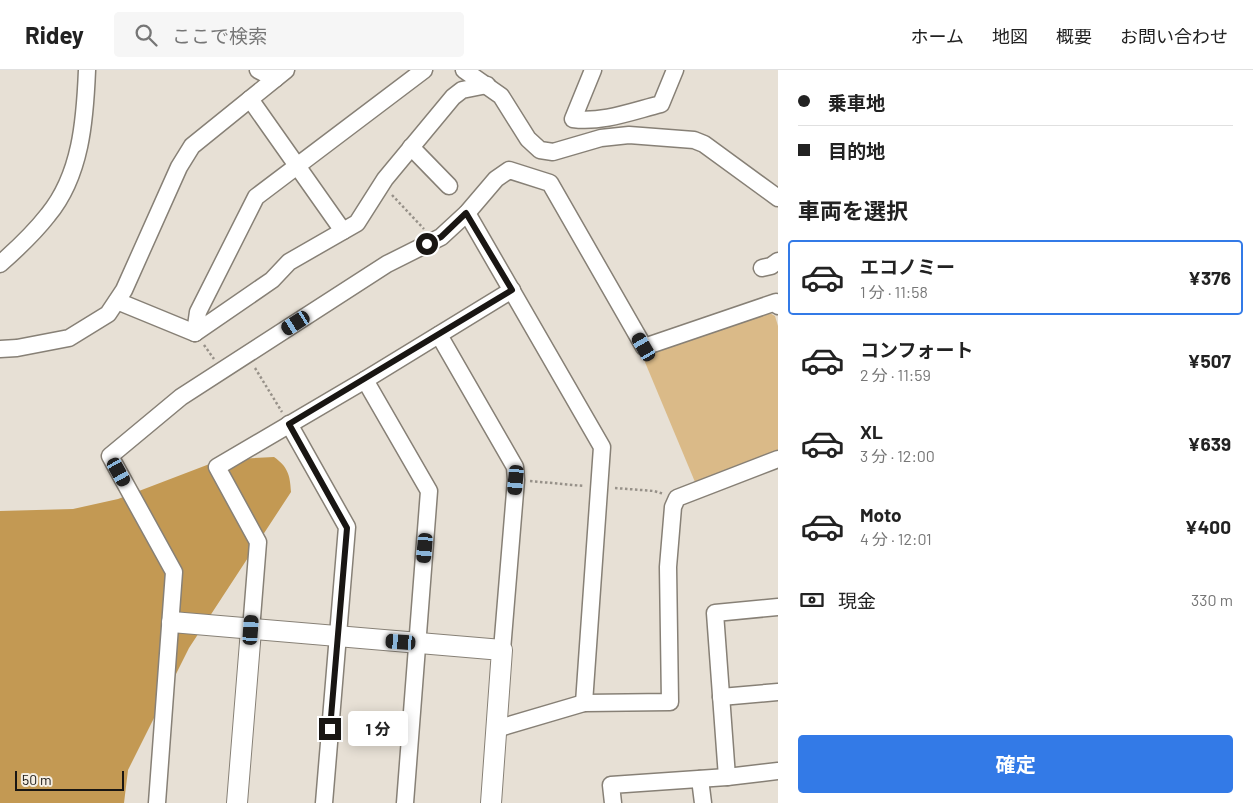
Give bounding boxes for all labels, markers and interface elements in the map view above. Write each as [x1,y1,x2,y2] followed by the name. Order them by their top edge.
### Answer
[114,12,464,57] search box
[25,20,84,49] text: Ridey
[132,21,160,49] icon: search
[172,24,267,47] text: ここで検索
[911,25,964,47] text: ホーム
[992,25,1028,47] text: 地図
[1056,25,1092,47] text: 概要
[1120,25,1228,47] text: お問い合わせ
[828,91,885,114] text: 乗車地
[828,139,885,162] text: 目的地
[798,197,908,223] text: 車両を選択
[416,233,438,255] route start
[800,255,845,300] icon: car
[860,255,955,278] text: エコノミー
[1188,266,1231,289] text: ¥376
[860,282,928,301] text: 1 分 · 11:58
[279,309,312,337] car
[630,330,657,364] car
[800,338,845,383] icon: car
[860,338,973,361] text: コンフォート
[1187,349,1231,372] text: ¥507
[860,365,931,384] text: 2 分 · 11:59
[860,420,883,443] text: XL
[800,421,845,466] icon: car
[1187,432,1231,455] text: ¥639
[860,446,935,465] text: 3 分 · 12:00
[105,455,132,489] car
[507,464,524,496] car
[860,503,902,526] text: Moto
[800,504,845,549] icon: car
[1185,515,1231,538] text: ¥400
[860,529,932,548] text: 4 分 · 12:01
[416,532,433,564] car
[798,586,826,614] icon: cash
[838,589,876,612] text: 現金
[1191,590,1233,609] text: 330 m
[242,615,259,645] car
[385,633,416,651] car
[348,712,408,746] callout: 1 分
[319,718,341,740] route end
[366,719,390,738] text: 1 分
[798,735,1233,793] button: 確定
[15,768,124,791] scale bar
[22,771,51,788] text: 50 m

